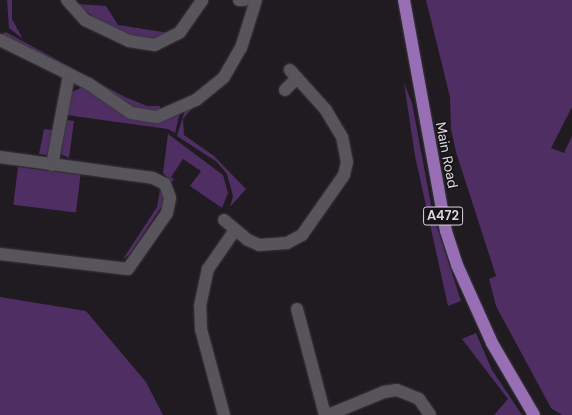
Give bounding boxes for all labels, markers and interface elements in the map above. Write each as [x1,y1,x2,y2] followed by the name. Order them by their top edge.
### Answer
[432,120,462,190] street label: Main Road
[423,205,463,227] road number: A472

